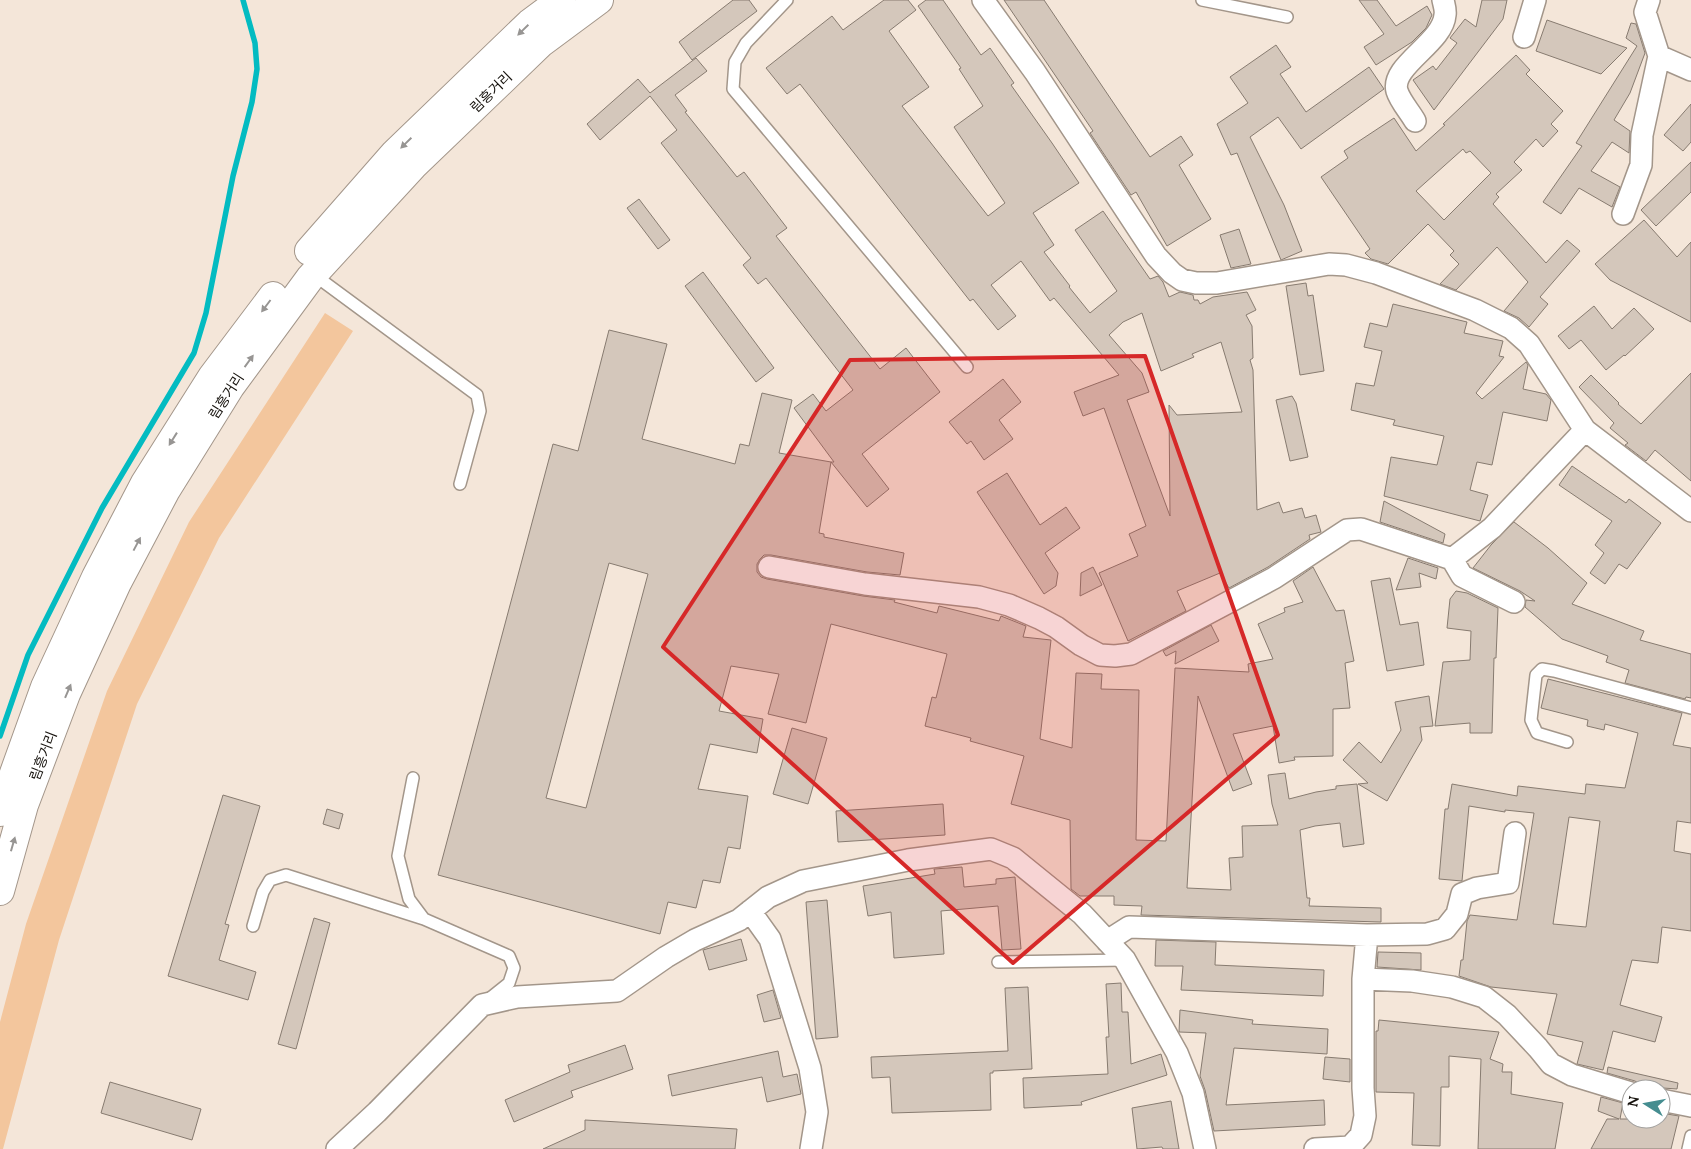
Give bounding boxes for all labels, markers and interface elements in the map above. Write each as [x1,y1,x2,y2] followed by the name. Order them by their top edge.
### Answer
[517,24,529,36] one-way arrow
[466,68,516,116] street label: 림흥거리
[400,137,412,149] one-way arrow
[261,299,271,313] one-way arrow
[244,354,254,368] one-way arrow
[204,369,248,423] street label: 림흥거리
[168,433,178,446] one-way arrow
[133,538,142,551] one-way arrow
[64,684,72,698] one-way arrow
[25,729,61,783] street label: 림흥거리
[10,836,18,851] one-way arrow
[1621,1079,1671,1129] north arrow
[1623,1094,1643,1109] text: N

